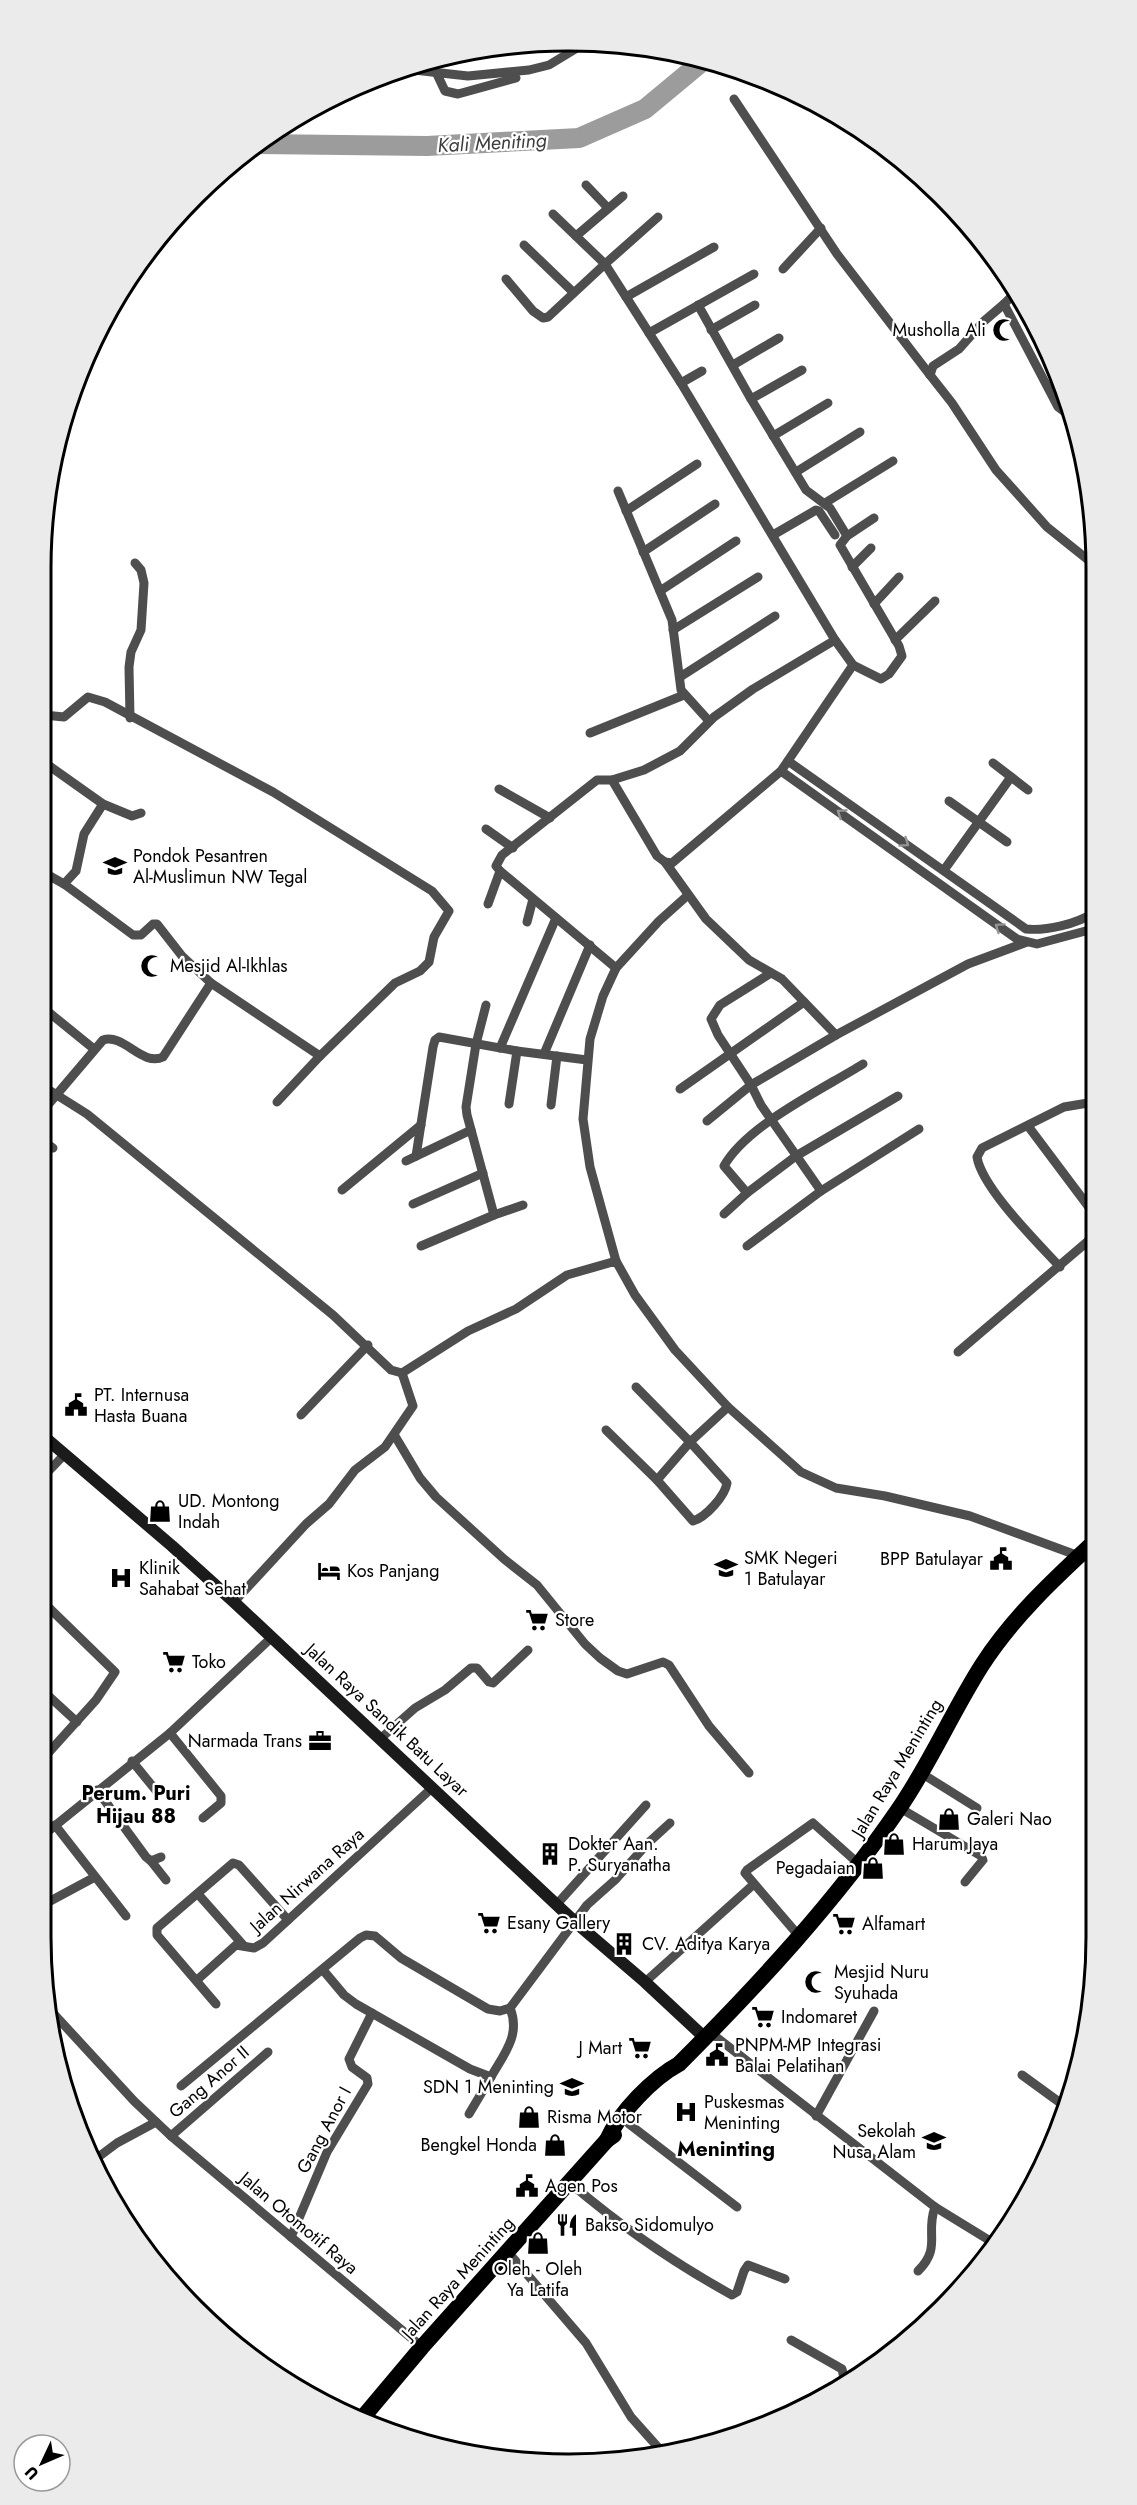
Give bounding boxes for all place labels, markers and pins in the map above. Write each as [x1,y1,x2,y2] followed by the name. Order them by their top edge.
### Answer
[892,317,986,343] place label: Musholla Ali
[991,317,1017,343] mosque icon: Musholla Ali
[133,843,307,890] place label: Pondok Pesantren Al-Muslimun NW Tegal
[102,853,128,879] school or university icon: Pondok Pesantren Al-Muslimun NW Tegal
[139,953,165,979] mosque icon: Mesjid Al-Ikhlas
[170,953,288,979] place label: Mesjid Al-Ikhlas
[94,1382,189,1429] place label: PT. Internusa Hasta Buana
[63,1392,89,1418] public building icon: PT. Internusa Hasta Buana
[178,1488,279,1535] place label: UD. Montong Indah
[147,1498,173,1524] shop icon: UD. Montong Indah
[744,1545,838,1592] place label: SMK Negeri 1 Batulayar
[880,1546,984,1572] place label: BPP Batulayar
[988,1546,1014,1572] public building icon: BPP Batulayar
[139,1555,247,1602] place label: Klinik Sahabat Sehat
[713,1555,739,1581] school or university icon: SMK Negeri 1 Batulayar
[316,1558,342,1584] hotel icon: Kos Panjang
[347,1558,439,1584] place label: Kos Panjang
[108,1565,134,1591] hospital icon: Klinik Sahabat Sehat
[524,1607,550,1633] supermarket icon: Store
[555,1607,594,1633] place label: Store
[161,1649,187,1675] supermarket icon: Toko
[192,1649,226,1675] place label: Toko
[188,1728,302,1754] place label: Narmada Trans
[307,1728,333,1754] office icon: Narmada Trans
[936,1806,962,1832] shop icon: Galeri Nao
[967,1806,1052,1832] place label: Galeri Nao
[568,1831,671,1878] place label: Dokter Aan. P. Suryanatha
[881,1831,907,1857] shop icon: Harum Jaya
[912,1831,998,1857] place label: Harum Jaya
[537,1841,563,1867] building icon: Dokter Aan. P. Suryanatha
[776,1855,855,1881] place label: Pegadaian
[860,1855,886,1881] shop icon: Pegadaian
[476,1910,502,1936] supermarket icon: Esany Gallery
[507,1910,610,1936] place label: Esany Gallery
[831,1911,857,1937] supermarket icon: Alfamart
[862,1911,926,1937] place label: Alfamart
[611,1931,637,1957] building icon: CV. Aditya Karya
[642,1931,770,1957] place label: CV. Aditya Karya
[834,1959,929,2006] place label: Mesjid Nuru Syuhada
[803,1969,829,1995] mosque icon: Mesjid Nuru Syuhada
[750,2004,776,2030] supermarket icon: Indomaret
[781,2004,858,2030] place label: Indomaret
[735,2032,881,2079] place label: PNPM-MP Integrasi Balai Pelatihan
[577,2035,623,2061] place label: J Mart
[627,2035,653,2061] supermarket icon: J Mart
[704,2042,730,2068] public building icon: PNPM-MP Integrasi Balai Pelatihan
[423,2074,554,2100] place label: SDN 1 Meninting
[559,2074,585,2100] school or university icon: SDN 1 Meninting
[704,2089,784,2136] place label: Puskesmas Meninting
[673,2099,699,2125] hospital icon: Puskesmas Meninting
[516,2104,542,2130] shop icon: Risma Motor
[547,2104,643,2130] place label: Risma Motor
[833,2118,916,2165] place label: Sekolah Nusa Alam
[921,2128,947,2154] school or university icon: Sekolah Nusa Alam
[420,2132,537,2158] place label: Bengkel Honda
[542,2132,568,2158] shop icon: Bengkel Honda
[514,2173,540,2199] public building icon: Agen Pos
[545,2173,618,2199] place label: Agen Pos
[554,2212,580,2238] restaurant icon: Bakso Sidomulyo
[585,2212,714,2238] place label: Bakso Sidomulyo
[525,2230,551,2256] shop icon: Oleh - Oleh Ya Latifa
[494,2256,582,2303] place label: Oleh - Oleh Ya Latifa

